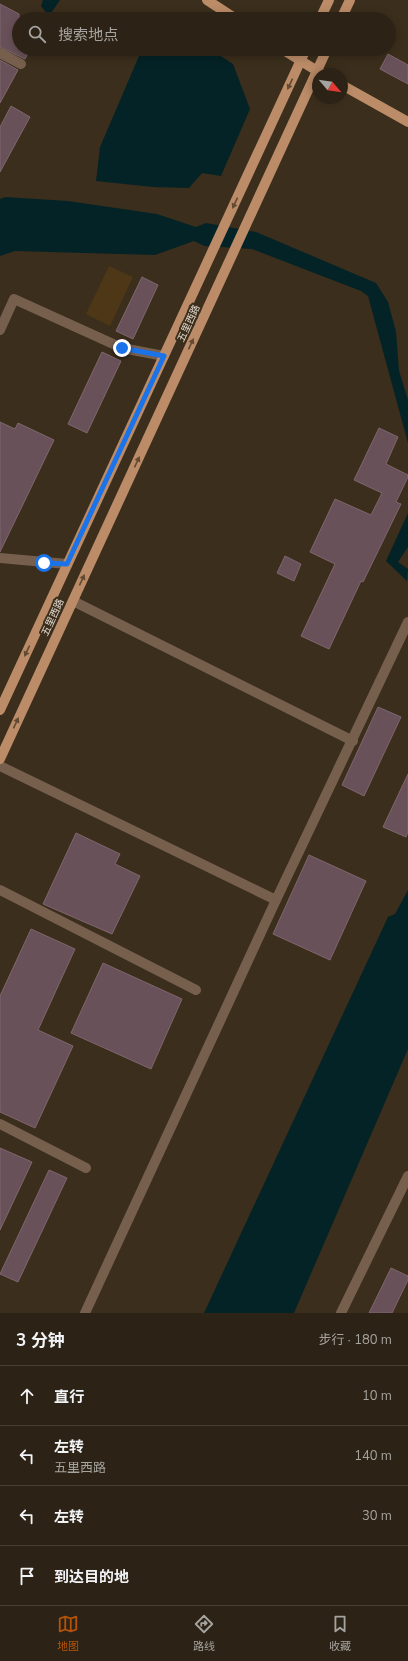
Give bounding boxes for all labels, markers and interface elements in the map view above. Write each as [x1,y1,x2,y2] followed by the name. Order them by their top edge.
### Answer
[12,12,396,56] search box
[26,23,48,45] icon: search
[58,25,118,45] text: 搜索地点
[312,68,348,104] north arrow
[287,79,293,90] one-way arrow
[232,197,238,208] one-way arrow
[174,302,204,345] street label: 五里西路
[188,338,194,350] one-way arrow
[113,339,131,357] route end
[134,456,140,468] one-way arrow
[35,554,53,572] route start
[79,574,86,586] one-way arrow
[38,596,68,639] street label: 五里西路
[24,645,30,656] one-way arrow
[13,718,19,729] one-way arrow
[16,1329,65,1352] text: 3 分钟
[318,1331,392,1349] text: 步行 · 180 m
[16,1385,38,1407] icon: ahead
[54,1387,84,1407] text: 直行
[362,1387,392,1405] text: 10 m
[54,1437,84,1457] text: 左转
[16,1445,38,1467] icon: left
[354,1447,392,1465] text: 140 m
[54,1459,106,1477] text: 五里西路
[16,1505,38,1527] icon: left
[54,1507,84,1527] text: 左转
[362,1507,392,1525] text: 30 m
[16,1565,38,1587] icon: arrive
[54,1567,129,1587] text: 到达目的地
[57,1613,79,1654] tab: 地图
[193,1613,215,1654] tab: 路线
[329,1613,351,1654] tab: 收藏

